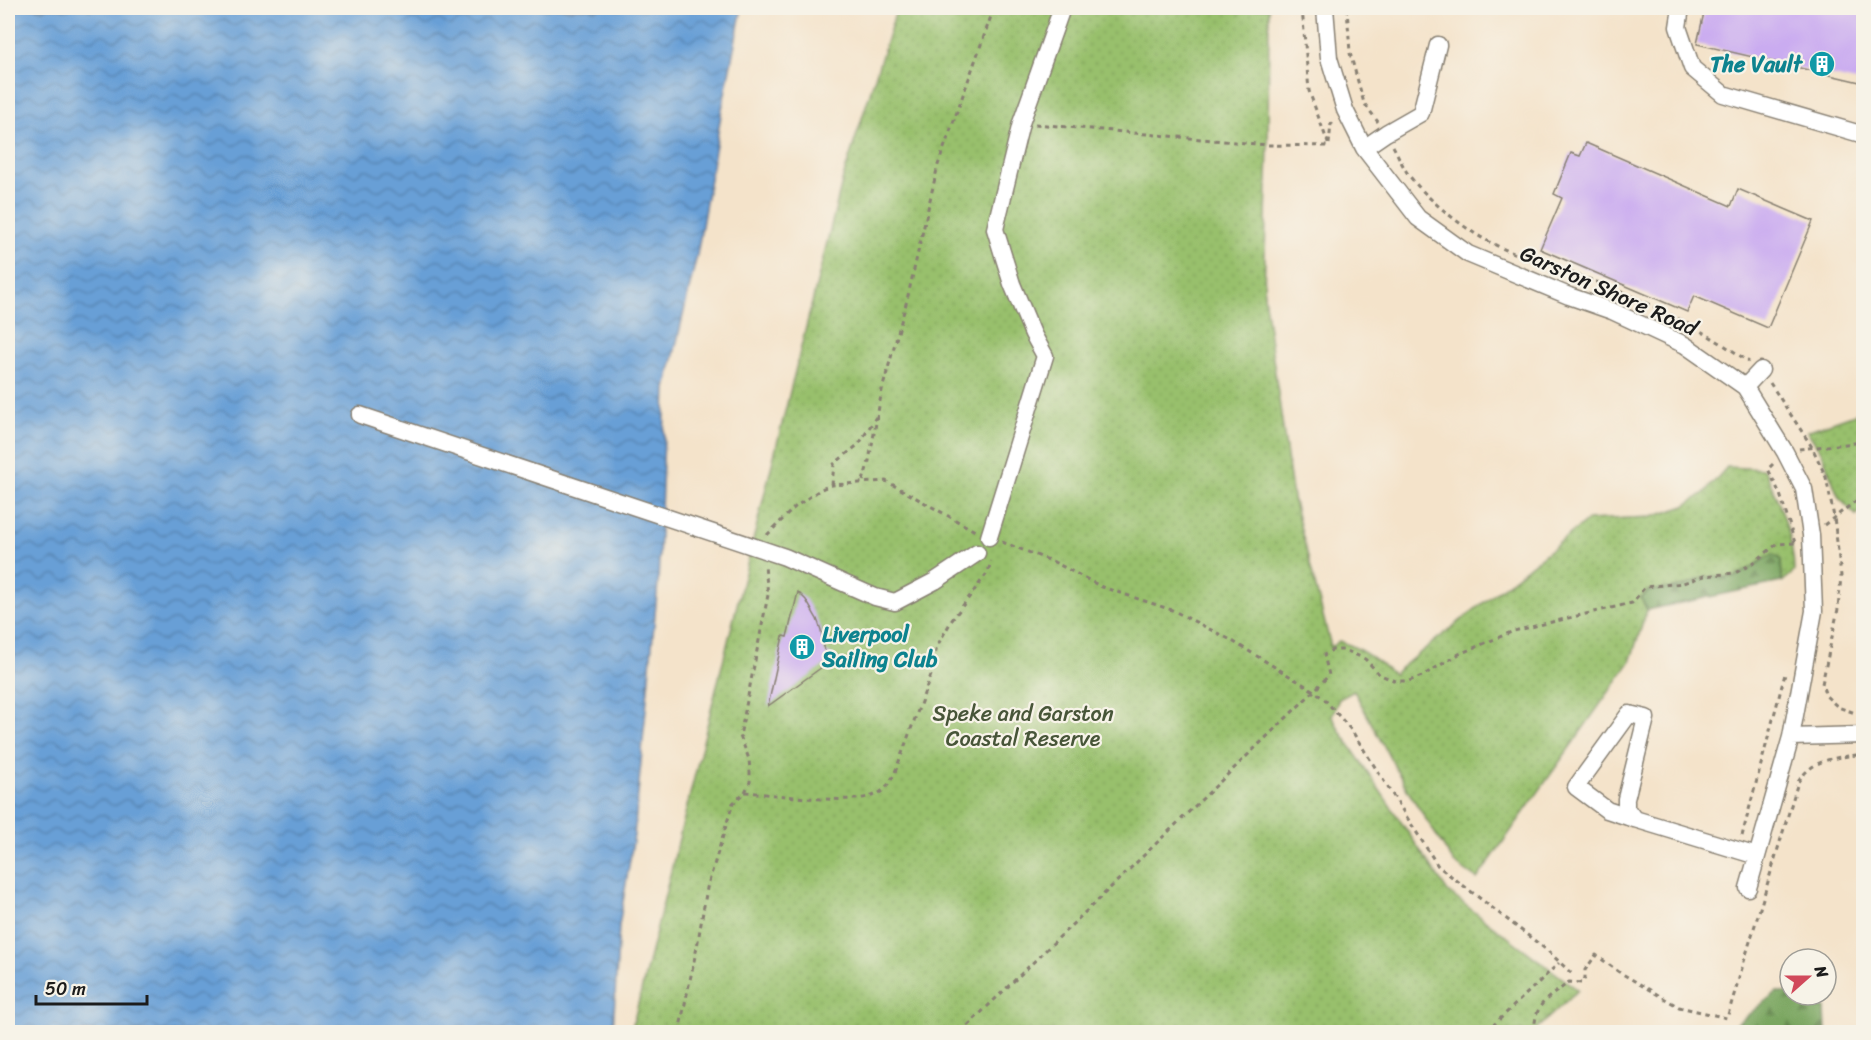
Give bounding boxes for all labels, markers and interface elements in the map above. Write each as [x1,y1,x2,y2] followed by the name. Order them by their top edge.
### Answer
[1710,45,1803,84] place label: The Vault
[1807,49,1837,79] building icon: The Vault
[1514,234,1705,348] street label: Garston Shore Road
[821,615,938,679] place label: Liverpool Sailing Club
[787,632,817,662] building icon: Liverpool Sailing Club
[932,694,1114,758] park label: Speke and Garston Coastal Reserve
[1778,947,1838,1007] north arrow
[1806,960,1837,983] text: N
[36,968,147,1006] scale bar
[45,973,86,1005] text: 50 m

